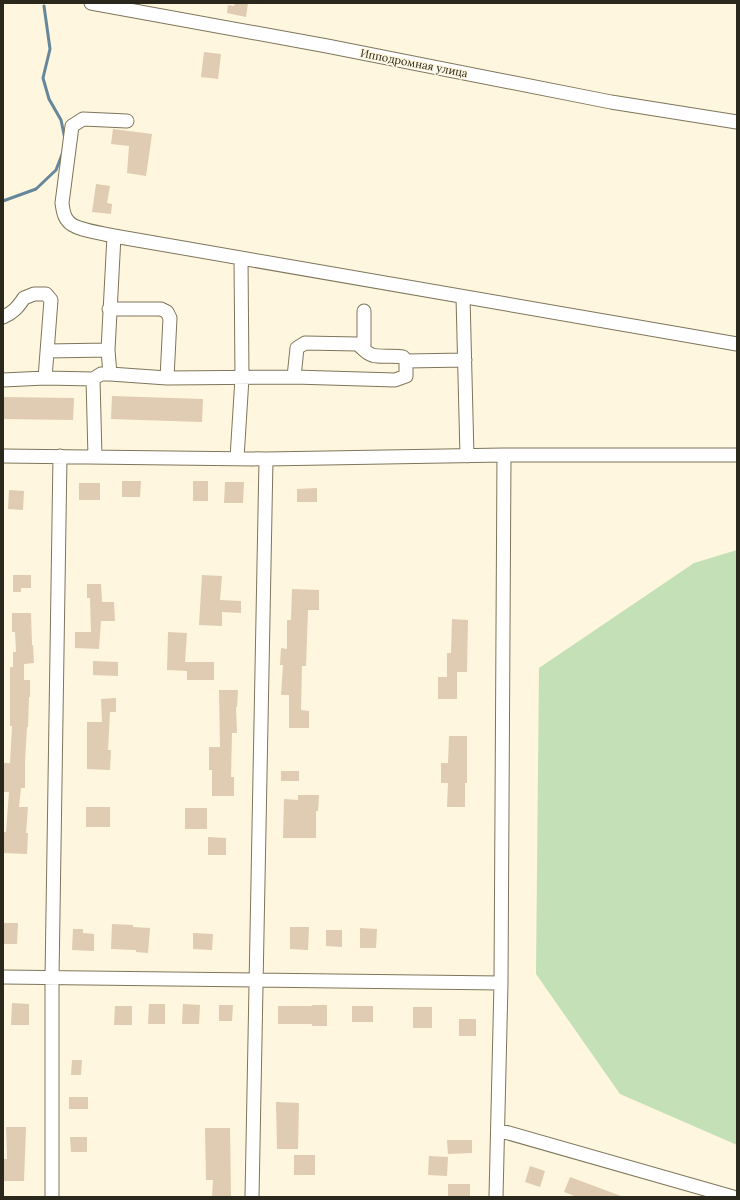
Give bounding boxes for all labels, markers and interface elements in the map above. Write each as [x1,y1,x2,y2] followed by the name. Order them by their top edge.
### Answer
[359,46,469,80] street label: Ипподромная улица

